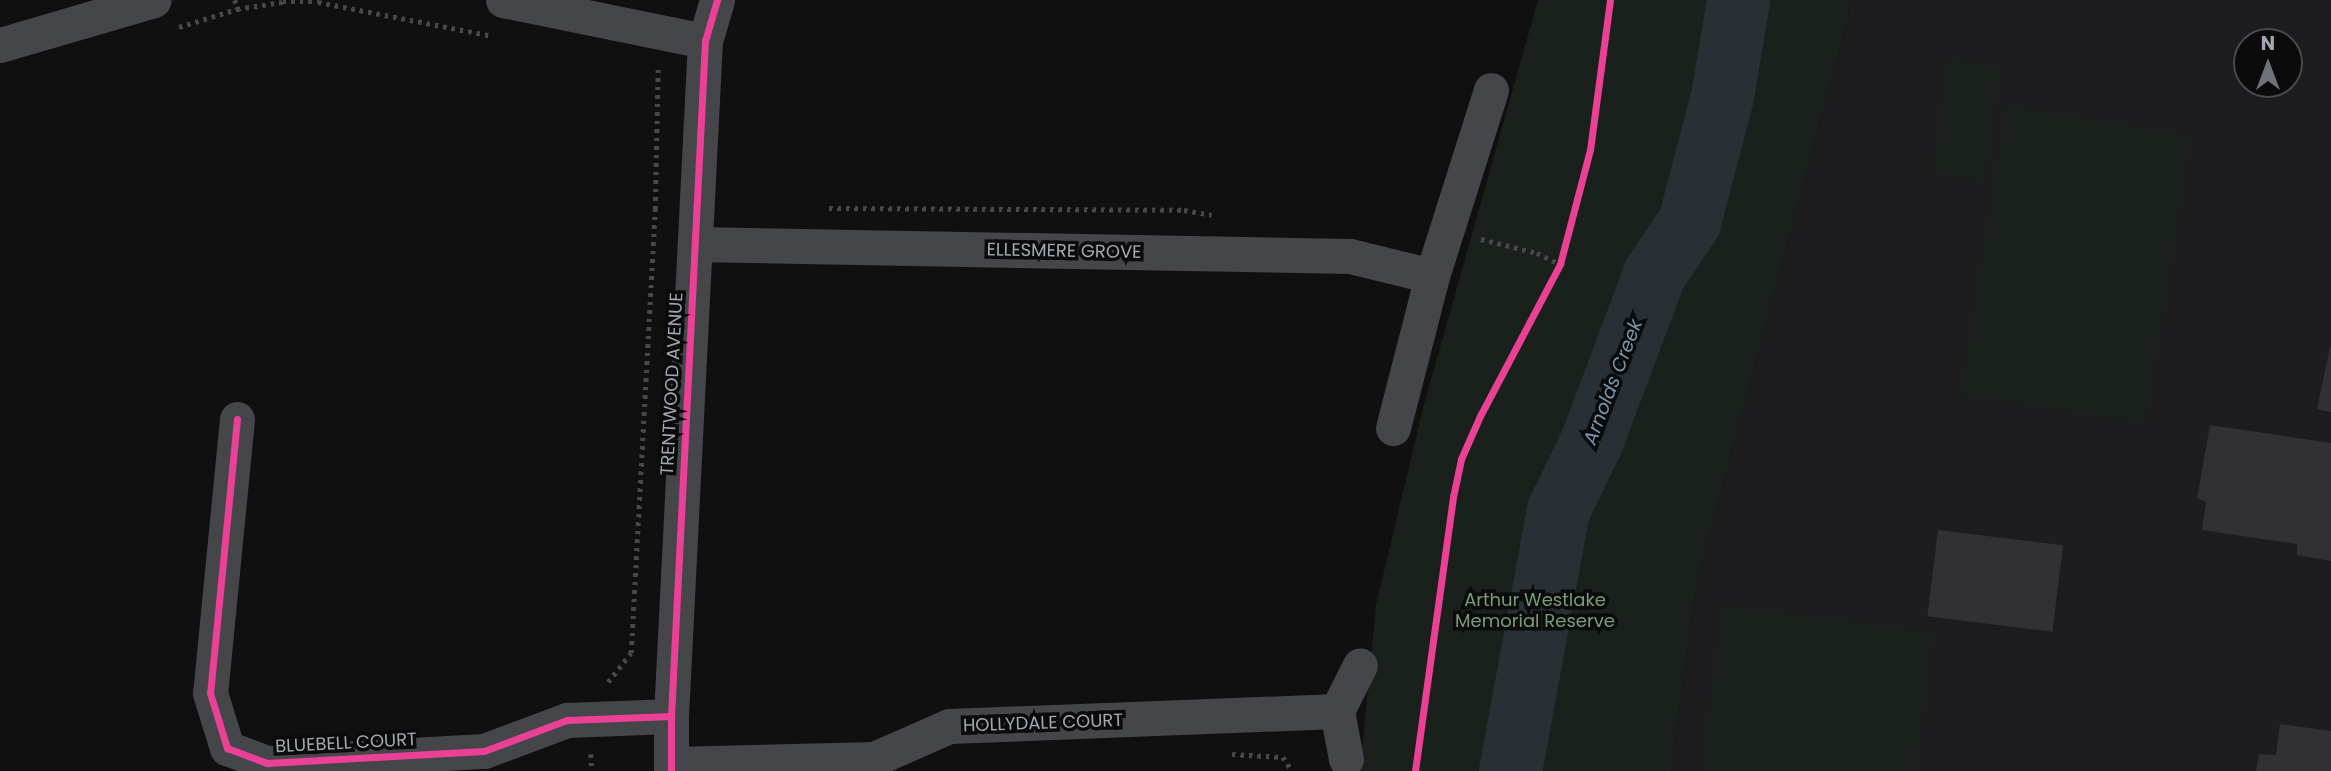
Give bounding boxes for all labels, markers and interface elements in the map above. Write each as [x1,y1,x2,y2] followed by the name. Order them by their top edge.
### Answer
[2233,28,2303,98] north arrow
[2261,30,2275,57] text: N
[986,239,1142,263] street label: ELLESMERE GROVE
[656,292,688,476] street label: TRENTWOOD AVENUE
[1579,316,1647,448] water label: Arnolds Creek
[1455,590,1615,632] park label: Arthur Westlake Memorial Reserve
[963,709,1123,737] street label: HOLLYDALE COURT
[275,729,417,757] street label: BLUEBELL COURT

